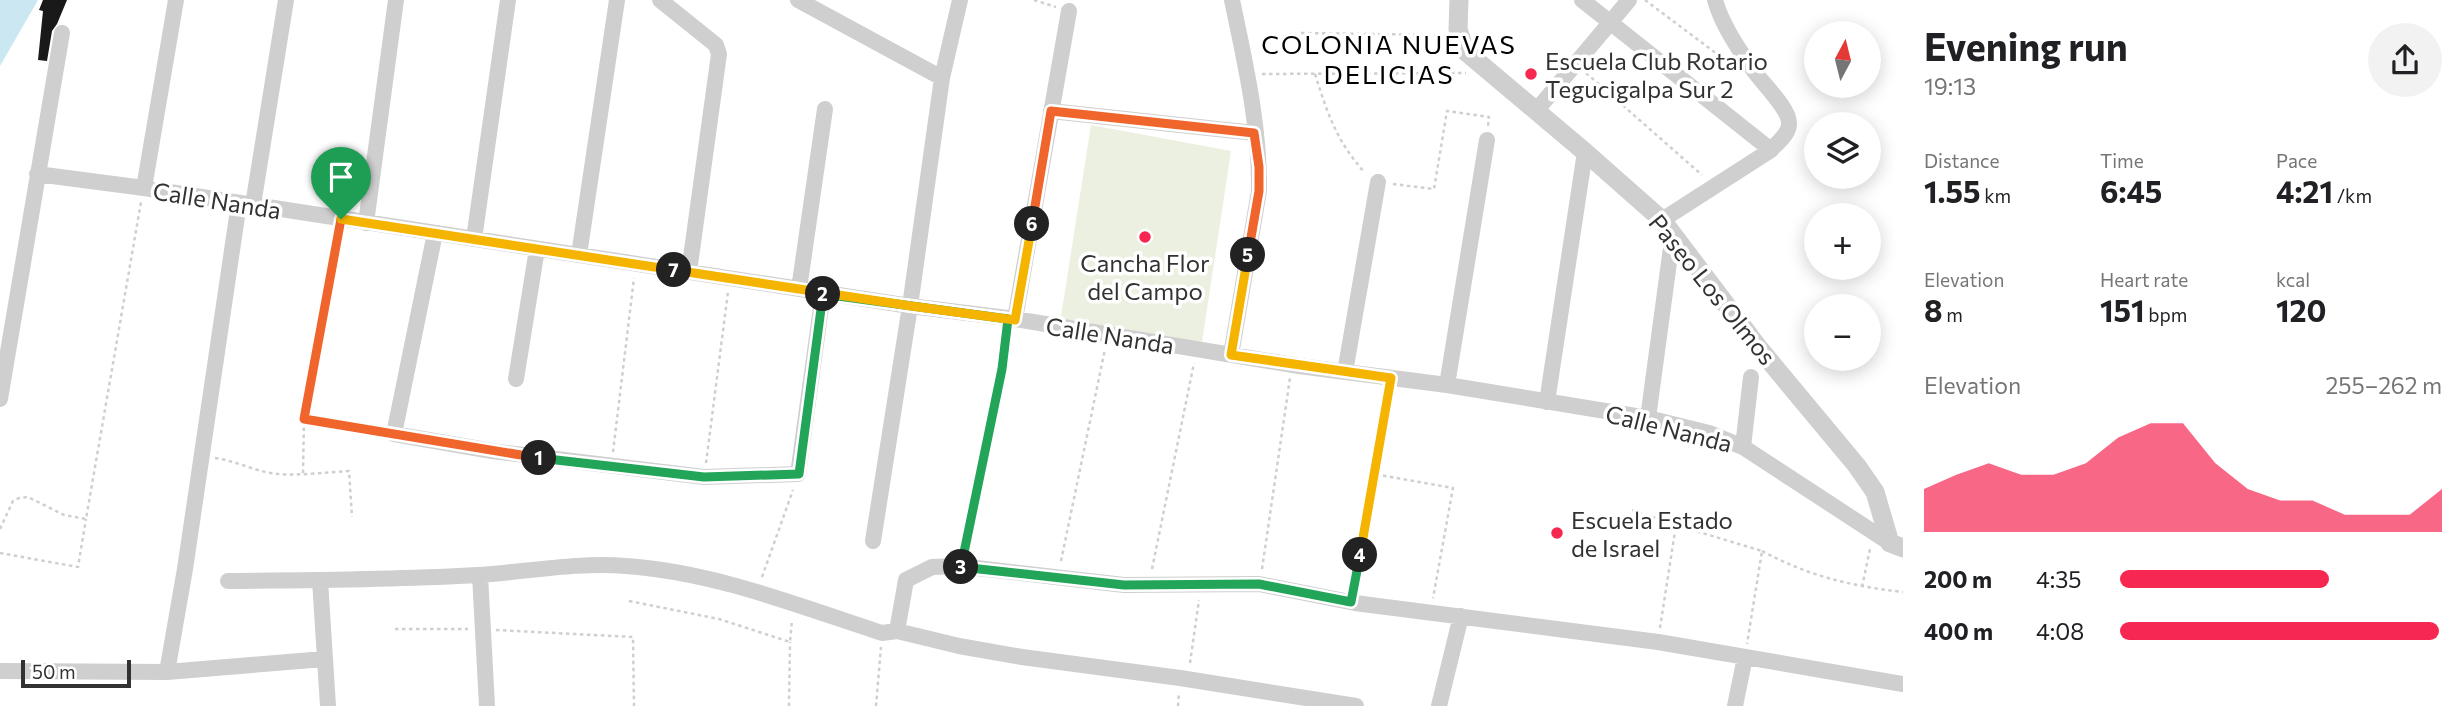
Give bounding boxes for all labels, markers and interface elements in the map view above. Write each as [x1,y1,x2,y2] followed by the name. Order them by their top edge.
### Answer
[1804,21,1881,98] north arrow
[1804,21,1881,371] map controls
[1924,22,2128,69] text: Evening run
[2368,23,2442,97] button: share
[1261,28,1517,89] district label: COLONIA NUEVAS DELICIAS
[1545,46,1768,103] place label: Escuela Club Rotario Tegucigalpa Sur 2
[1523,66,1539,82] marker: Escuela Club Rotario Tegucigalpa Sur 2
[1924,72,1976,100] text: 19:13
[1804,112,1881,189] button: layers
[311,147,371,219] pin
[1924,149,2000,172] text: Distance
[2100,149,2144,172] text: Time
[2276,149,2317,172] text: Pace
[322,158,360,196] icon: arrive
[1924,172,1981,209] text: 1.55
[2100,172,2162,209] text: 6:45
[2276,172,2333,209] text: 4:21
[151,176,283,224] street label: Calle Nanda
[1981,184,2011,207] text: km
[2333,184,2372,207] text: /km
[1804,203,1881,280] button: +
[1014,206,1050,242] pin: 6
[1643,208,1783,370] street label: Paseo Los Olmos
[1026,212,1037,235] text: 6
[1137,229,1153,245] marker: Cancha Flor del Campo
[1230,238,1266,272] pin: 5
[1242,243,1253,266] text: 5
[1080,248,1210,305] place label: Cancha Flor del Campo
[656,252,692,288] pin: 7
[668,258,679,281] text: 7
[1924,268,2004,291] text: Elevation
[2100,268,2188,291] text: Heart rate
[2276,268,2310,291] text: kcal
[806,276,840,312] pin: 2
[817,282,828,305] text: 2
[1924,291,1943,328] text: 8
[2100,291,2145,328] text: 151
[2276,291,2326,328] text: 120
[1804,294,1881,371] button: −
[1943,303,1963,326] text: m
[2145,303,2187,326] text: bpm
[1044,311,1176,359] street label: Calle Nanda
[1924,371,2021,399] text: Elevation
[2325,371,2442,399] text: 255–262 m
[1603,398,1735,458] street label: Calle Nanda
[522,440,556,476] pin: 1
[534,446,543,469] text: 1
[1571,505,1733,562] place label: Escuela Estado de Israel
[1549,525,1565,541] marker: Escuela Estado de Israel
[1342,538,1378,572] pin: 4
[1354,543,1365,566] text: 4
[944,550,978,584] pin: 3
[955,555,966,578] text: 3
[1924,565,1992,593] text: 200 m
[2036,565,2082,593] text: 4:35
[1924,617,1993,645] text: 400 m
[2036,617,2084,645] text: 4:08
[21,657,131,689] scale bar
[32,660,76,683] text: 50 m

